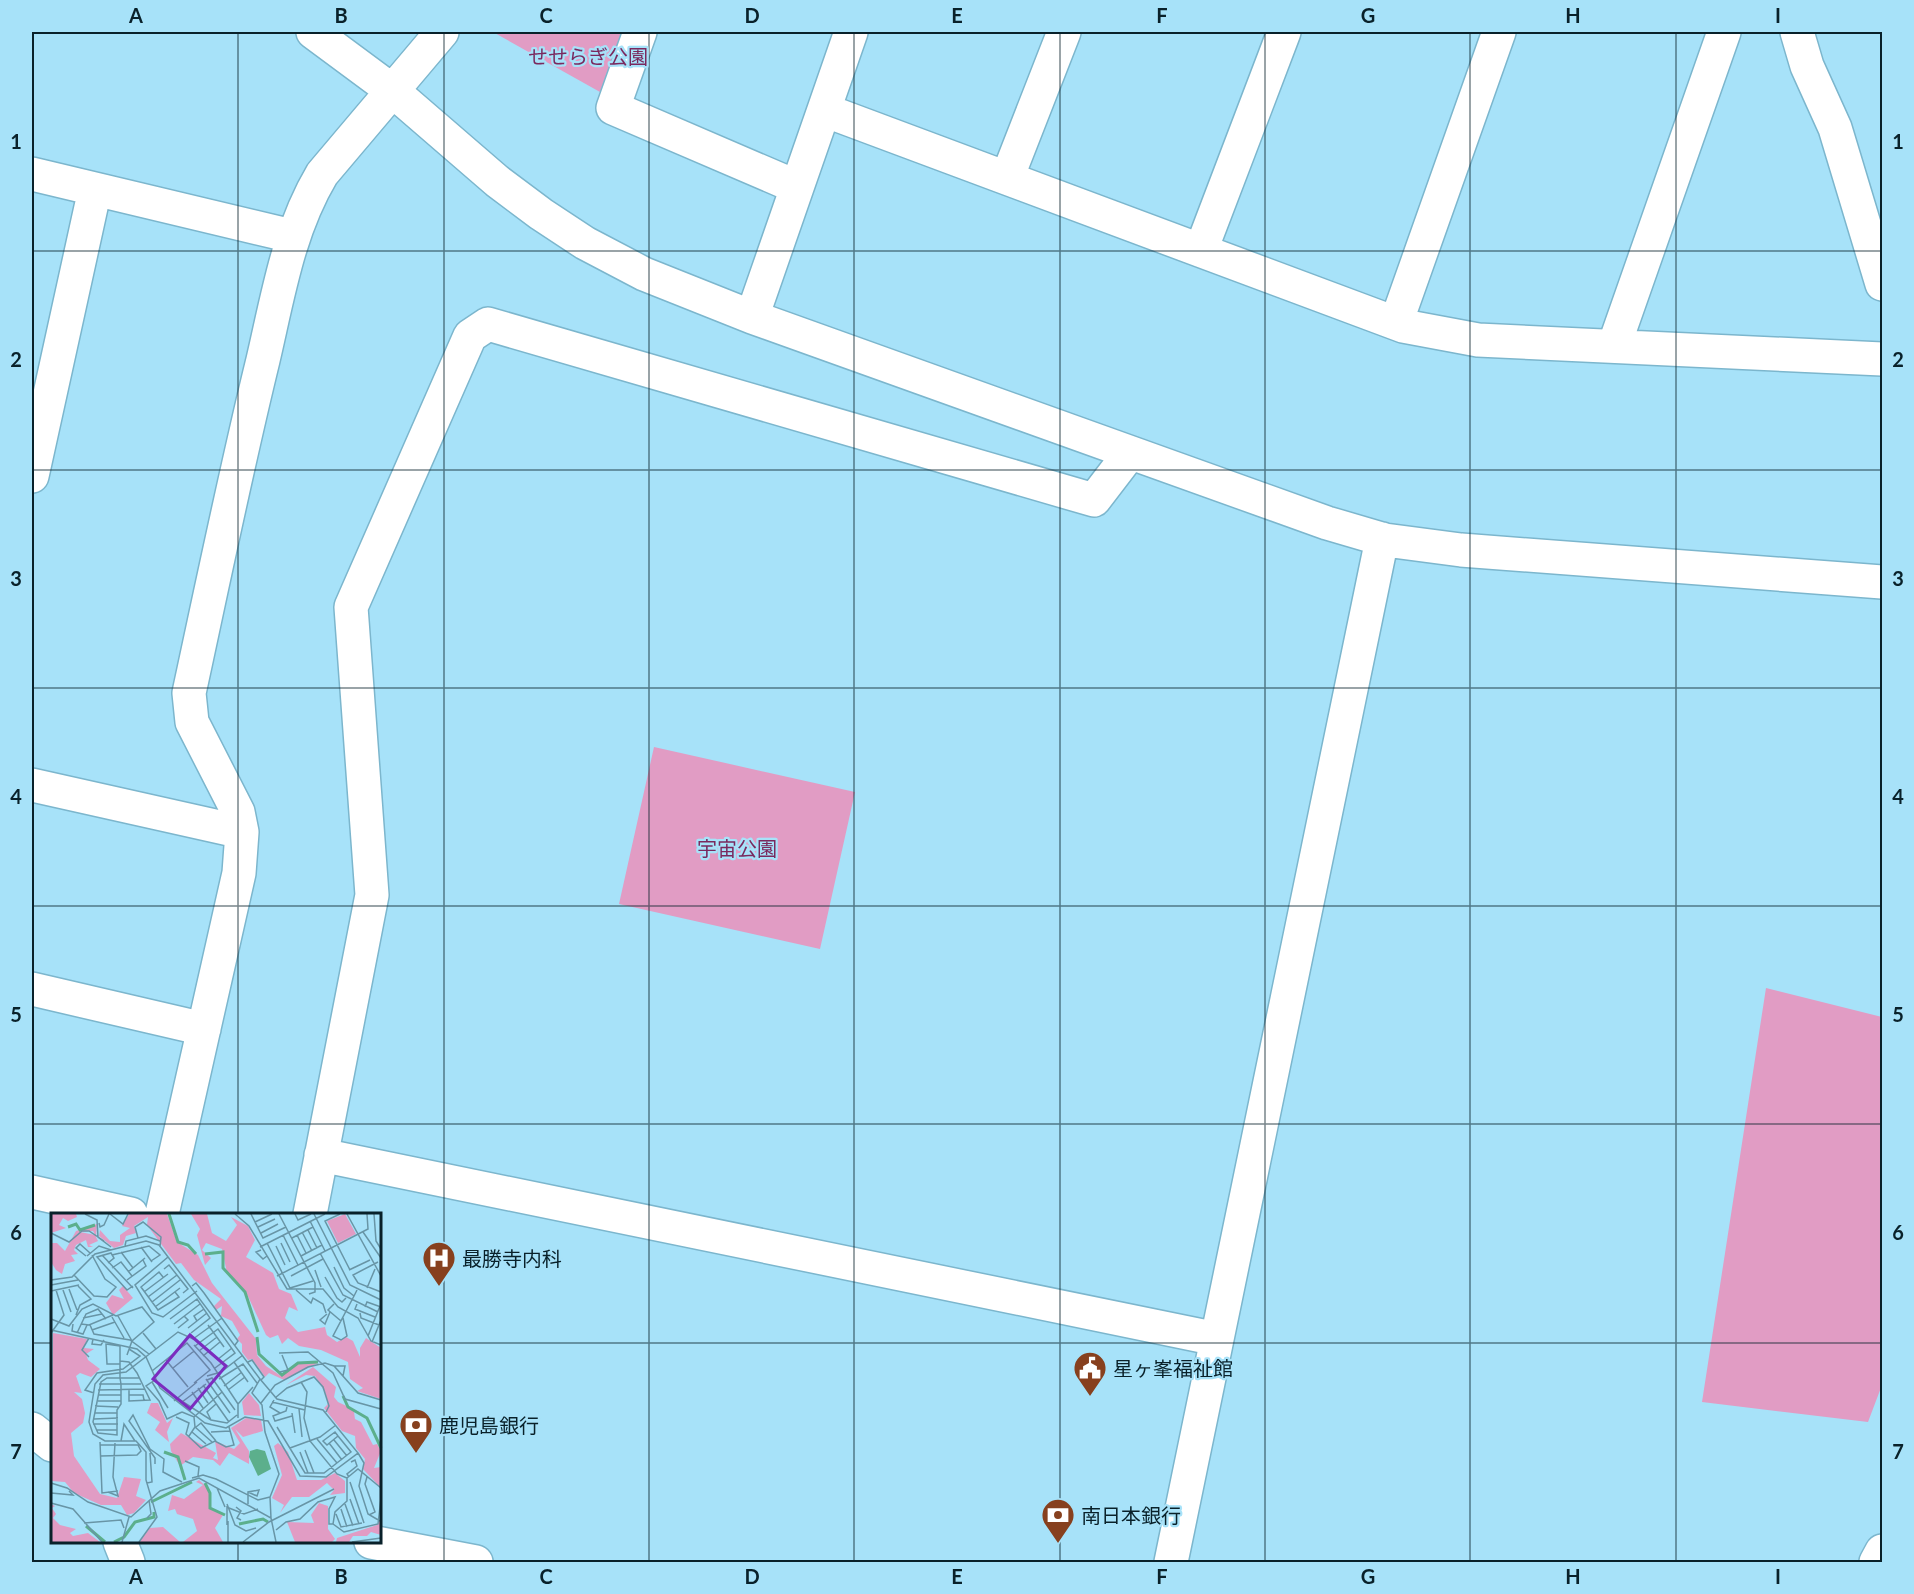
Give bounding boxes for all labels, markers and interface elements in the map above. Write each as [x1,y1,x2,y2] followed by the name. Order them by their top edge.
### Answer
[128,3,143,27] text: A
[334,3,348,27] text: B
[539,3,553,27] text: C
[744,3,760,27] text: D
[951,3,963,27] text: E
[1156,3,1168,27] text: F
[1361,3,1375,27] text: G
[1565,3,1581,27] text: H
[1775,3,1781,27] text: I
[528,44,648,68] park label: せせらぎ公園
[10,129,22,153] text: 1
[1892,129,1904,153] text: 1
[10,347,22,371] text: 2
[1892,347,1904,371] text: 2
[10,566,22,590] text: 3
[1892,566,1904,590] text: 3
[10,784,22,808] text: 4
[1892,784,1904,808] text: 4
[697,836,777,860] park label: 宇宙公園
[10,1002,22,1026] text: 5
[1892,1002,1904,1026] text: 5
[51,1213,381,1543] inset map
[10,1220,22,1244] text: 6
[1892,1220,1904,1244] text: 6
[421,1240,457,1287] hospital icon: 最勝寺内科
[462,1246,562,1270] place label: 最勝寺内科
[1072,1350,1108,1397] public building icon: 星ヶ峯福祉館
[1113,1356,1233,1380] place label: 星ヶ峯福祉館
[398,1407,434,1454] bank icon: 鹿児島銀行
[439,1413,539,1437] place label: 鹿児島銀行
[10,1439,22,1463] text: 7
[1892,1439,1904,1463] text: 7
[1040,1497,1076,1544] bank icon: 南日本銀行
[1081,1503,1181,1527] place label: 南日本銀行
[128,1564,143,1588] text: A
[334,1564,348,1588] text: B
[539,1564,553,1588] text: C
[744,1564,760,1588] text: D
[951,1564,963,1588] text: E
[1156,1564,1168,1588] text: F
[1361,1564,1375,1588] text: G
[1565,1564,1581,1588] text: H
[1775,1564,1781,1588] text: I

